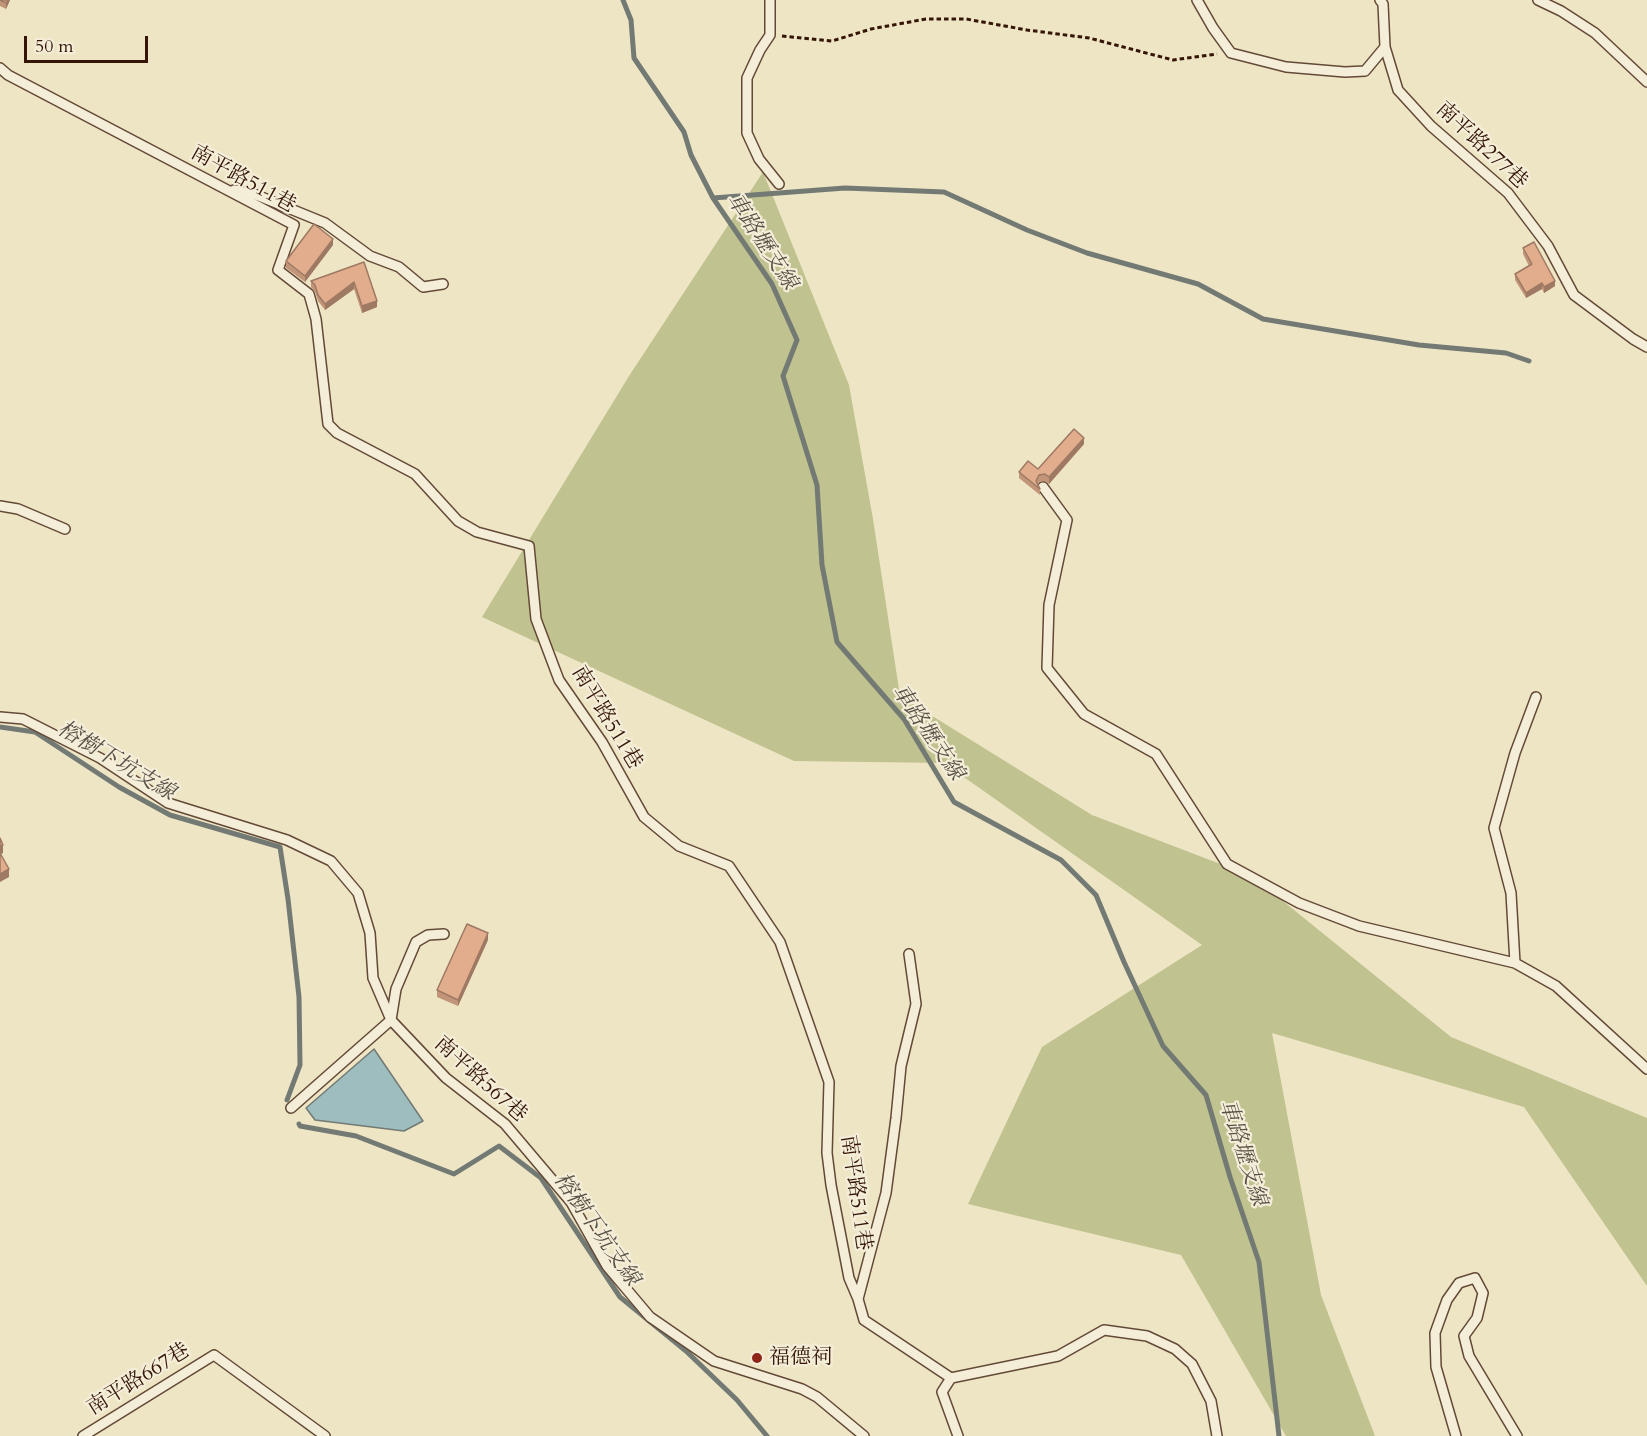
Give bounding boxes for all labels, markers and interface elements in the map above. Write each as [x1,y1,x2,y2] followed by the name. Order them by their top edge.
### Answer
[27,24,152,62] scale bar
[35,34,74,59] text: 50 m
[1430,97,1532,195] street label: 南平路277巷
[186,141,300,219] street label: 南平路511巷
[720,189,802,295] water label: 車路壢支線
[565,662,647,774] street label: 南平路511巷
[885,680,969,786] water label: 車路壢支線
[53,717,179,807] water label: 榕樹下坑支線
[428,1032,532,1128] street label: 南平路567巷
[1212,1097,1272,1209] water label: 車路壢支線
[834,1134,876,1252] street label: 南平路511巷
[547,1168,645,1292] water label: 榕樹下坑支線
[83,1339,195,1421] street label: 南平路667巷
[769,1345,832,1371] place label: 福德祠
[750,1351,764,1365] marker: 福德祠

